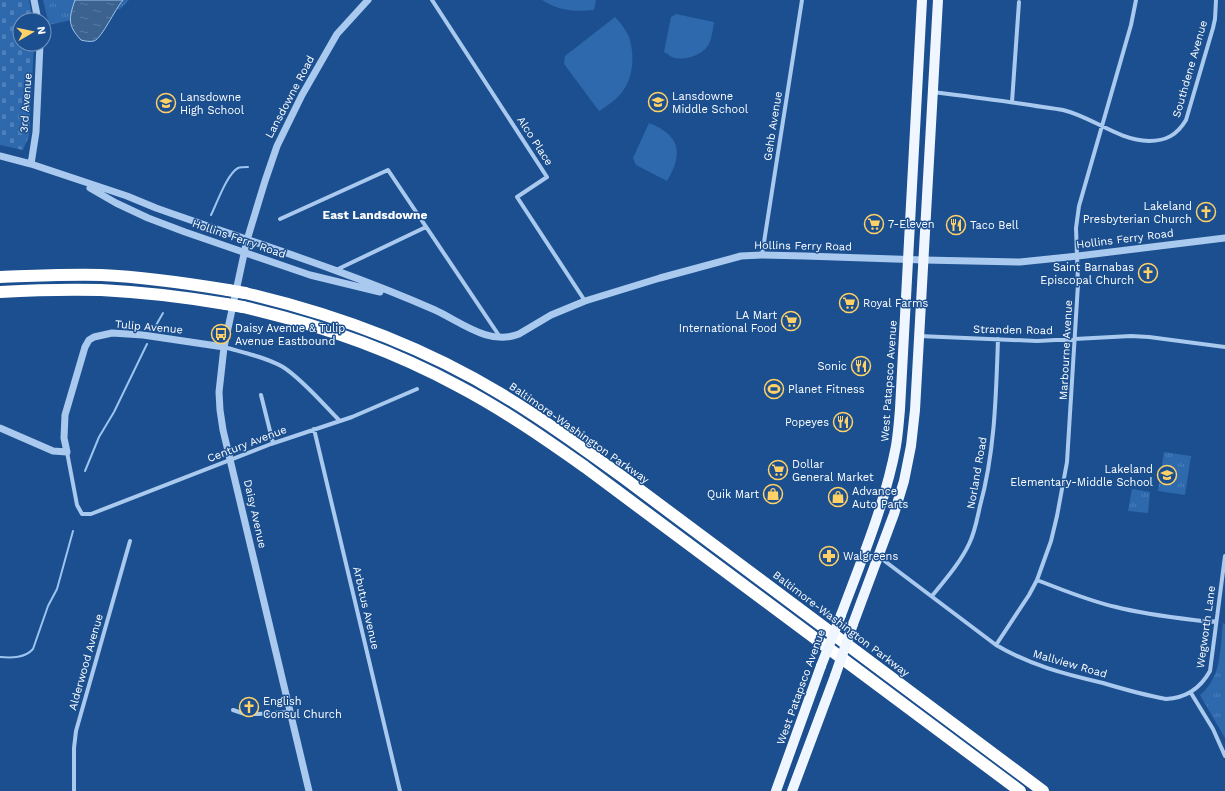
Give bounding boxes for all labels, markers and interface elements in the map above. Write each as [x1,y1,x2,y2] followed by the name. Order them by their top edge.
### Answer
[12,12,52,52] north arrow
[1170,19,1210,119] street label: Southdene Avenue
[34,25,48,36] text: N
[263,53,317,141] street label: Lansdowne Road
[17,73,35,133] street label: 3rd Avenue
[672,90,749,116] place label: Lansdowne Middle School
[761,90,785,162] street label: Gehb Avenue
[180,91,245,117] place label: Lansdowne High School
[647,91,669,113] school or university icon: Lansdowne Middle School
[155,92,177,114] school or university icon: Lansdowne High School
[514,114,556,168] street label: Alco Place
[1083,200,1192,226] place label: Lakeland Presbyterian Church
[1195,201,1217,223] church icon: Lakeland Presbyterian Church
[323,208,427,222] district label: East Landsdowne
[863,213,885,235] supermarket icon: 7-Eleven
[945,214,967,236] restaurant icon: Taco Bell
[191,217,287,261] street label: Hollins Ferry Road
[888,218,935,231] place label: 7-Eleven
[970,219,1019,232] place label: Taco Bell
[1076,227,1174,251] street label: Hollins Ferry Road
[754,239,852,253] street label: Hollins Ferry Road
[1040,261,1134,287] place label: Saint Barnabas Episcopal Church
[1137,262,1159,284] church icon: Saint Barnabas Episcopal Church
[838,292,860,314] supermarket icon: Royal Farms
[863,297,928,310] place label: Royal Farms
[1057,300,1075,400] street label: Marbourne Avenue
[679,309,777,335] place label: LA Mart International Food
[780,310,802,332] supermarket icon: LA Mart International Food
[115,318,183,336] street label: Tulip Avenue
[878,320,900,442] street label: West Patapsco Avenue
[235,322,345,348] place label: Daisy Avenue & Tulip Avenue Eastbound
[210,323,232,345] bus stop icon: Daisy Avenue & Tulip Avenue Eastbound
[973,323,1053,337] street label: Stranden Road
[850,355,872,377] restaurant icon: Sonic
[817,360,847,373] place label: Sonic
[763,378,785,400] sports icon: Planet Fitness
[507,380,652,487] street label: Baltimore-Washington Parkway
[788,383,865,396] place label: Planet Fitness
[832,411,854,433] restaurant icon: Popeyes
[785,416,829,429] place label: Popeyes
[205,423,289,465] street label: Century Avenue
[964,436,990,510] street label: Norland Road
[792,458,874,484] place label: Dollar General Market
[767,459,789,481] supermarket icon: Dollar General Market
[1010,463,1154,489] place label: Lakeland Elementary-Middle School
[1156,464,1178,486] school or university icon: Lakeland Elementary-Middle School
[241,478,269,550] street label: Daisy Avenue
[762,483,784,505] shop icon: Quik Mart
[852,485,909,511] place label: Advance Auto Parts
[827,486,849,508] shop icon: Advance Auto Parts
[707,488,759,501] place label: Quik Mart
[818,545,840,567] pharmacy icon: Walgreens
[843,550,898,563] place label: Walgreens
[350,565,382,651] street label: Arbutus Avenue
[770,568,912,680] street label: Baltimore-Washington Parkway
[1194,585,1218,669] street label: Wegworth Lane
[66,612,106,712] street label: Alderwood Avenue
[774,627,828,747] street label: West Patapsco Avenue
[1031,647,1109,681] street label: Mallview Road
[263,695,342,721] place label: English Consul Church
[238,696,260,718] church icon: English Consul Church

